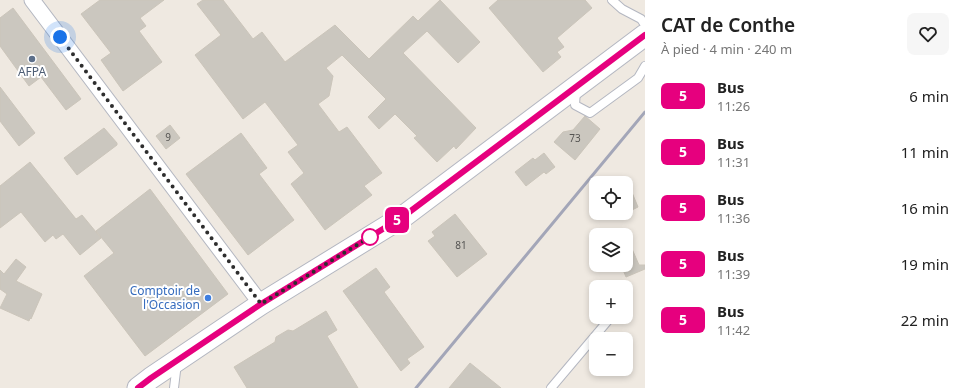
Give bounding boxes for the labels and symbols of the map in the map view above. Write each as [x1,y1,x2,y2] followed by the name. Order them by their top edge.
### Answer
[50,27,70,47] your location
[27,54,37,64] marker: AFPA
[18,63,46,80] place label: AFPA
[165,130,171,144] house number: 9
[569,131,581,145] house number: 73
[384,207,410,233] line badge: 5
[361,228,379,246] unlabelled marker
[455,238,467,252] house number: 81
[130,282,200,313] place label: Comptoir de l'Occasion
[203,293,213,303] marker: Comptoir de l'Occasion

